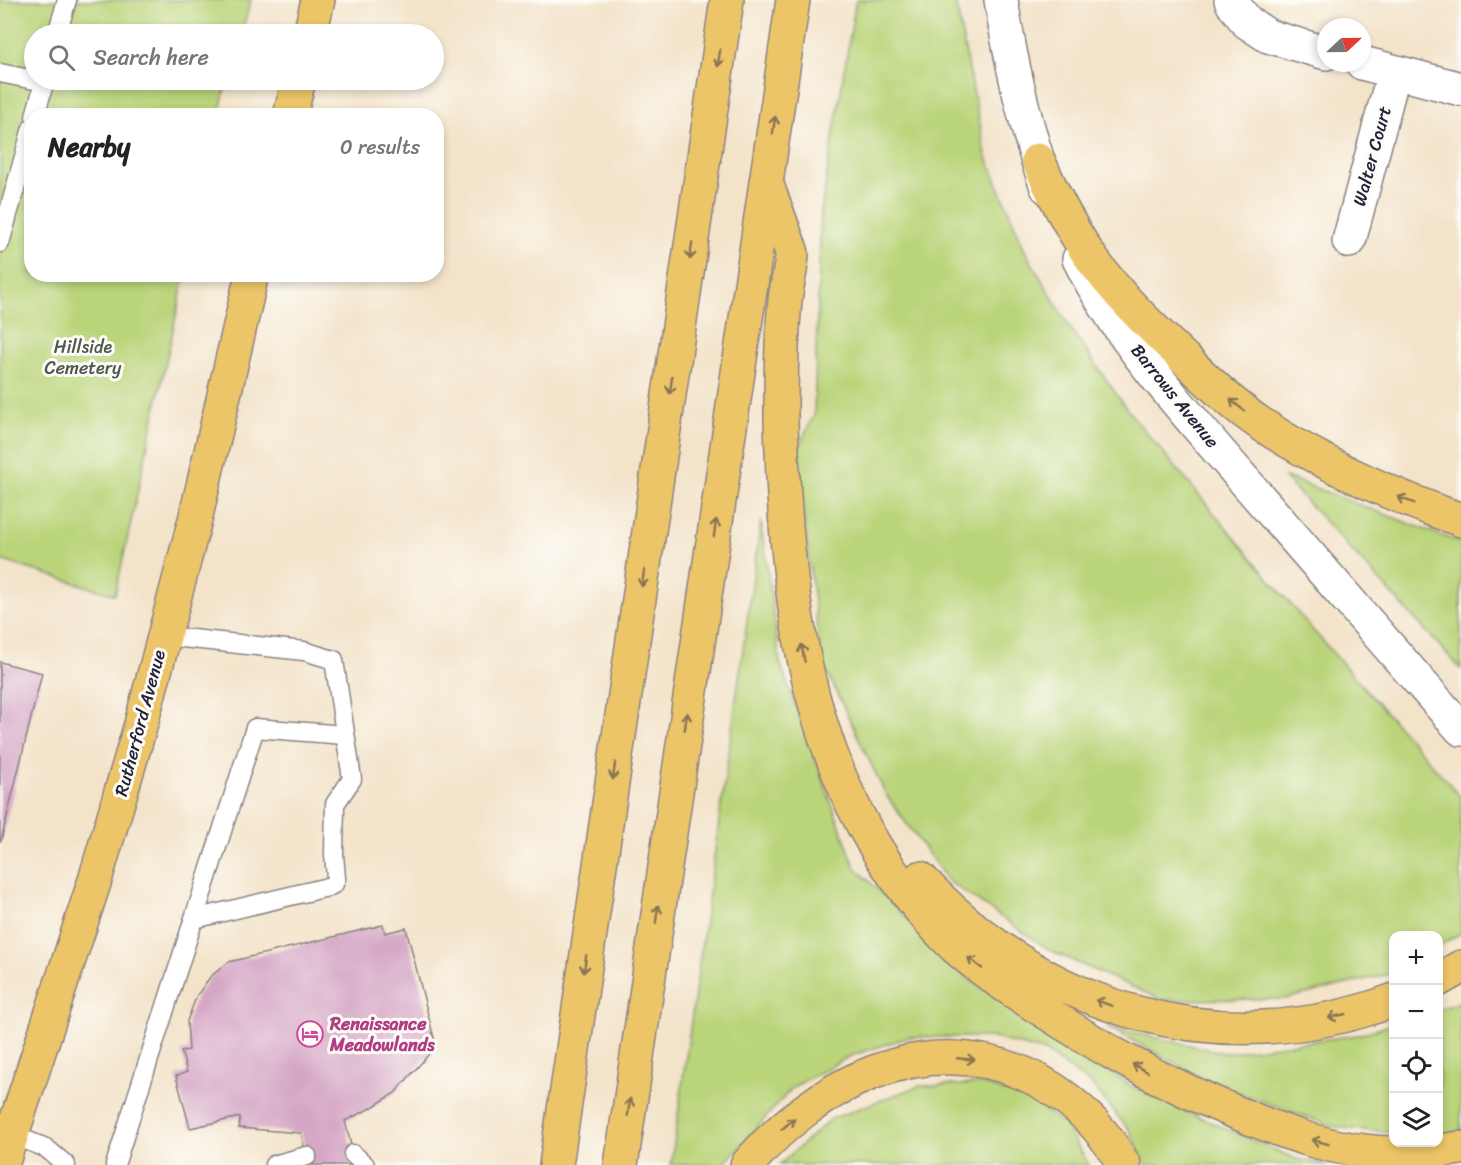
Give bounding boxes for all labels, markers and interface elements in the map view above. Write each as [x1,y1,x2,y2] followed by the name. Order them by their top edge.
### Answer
[1317,18,1371,72] north arrow
[24,24,444,90] search box
[93,38,209,77] text: Search here
[45,41,78,74] icon: search
[713,48,724,67] one-way arrow
[1343,102,1401,210] street label: Walter Court
[769,115,780,135] one-way arrow
[48,124,130,170] text: Nearby
[340,130,420,165] text: 0 results
[685,240,696,260] one-way arrow
[45,331,122,384] park label: Hillside Cemetery
[1123,336,1227,456] street label: Barrows Avenue
[666,375,677,394] one-way arrow
[1229,399,1245,412] one-way arrow
[1398,494,1416,505] one-way arrow
[709,519,720,539] one-way arrow
[637,568,648,587] one-way arrow
[797,643,808,663] one-way arrow
[105,646,175,800] street label: Rutherford Avenue
[681,712,692,732] one-way arrow
[609,761,620,780] one-way arrow
[652,905,663,925] one-way arrow
[1389,931,1443,1147] map controls
[1389,931,1443,985] button: +
[580,953,591,973] one-way arrow
[968,957,984,970] one-way arrow
[1389,985,1443,1039] button: −
[1096,996,1114,1007] one-way arrow
[329,1008,435,1061] place label: Renaissance Meadowlands
[1328,1011,1347,1023] one-way arrow
[295,1019,325,1049] hotel icon: Renaissance Meadowlands
[1389,1039,1443,1093] button: locate
[956,1054,976,1065] one-way arrow
[1132,1062,1149,1074] one-way arrow
[1389,1093,1443,1147] button: layers
[624,1098,635,1118] one-way arrow
[780,1117,795,1131] one-way arrow
[1311,1136,1330,1148] one-way arrow

